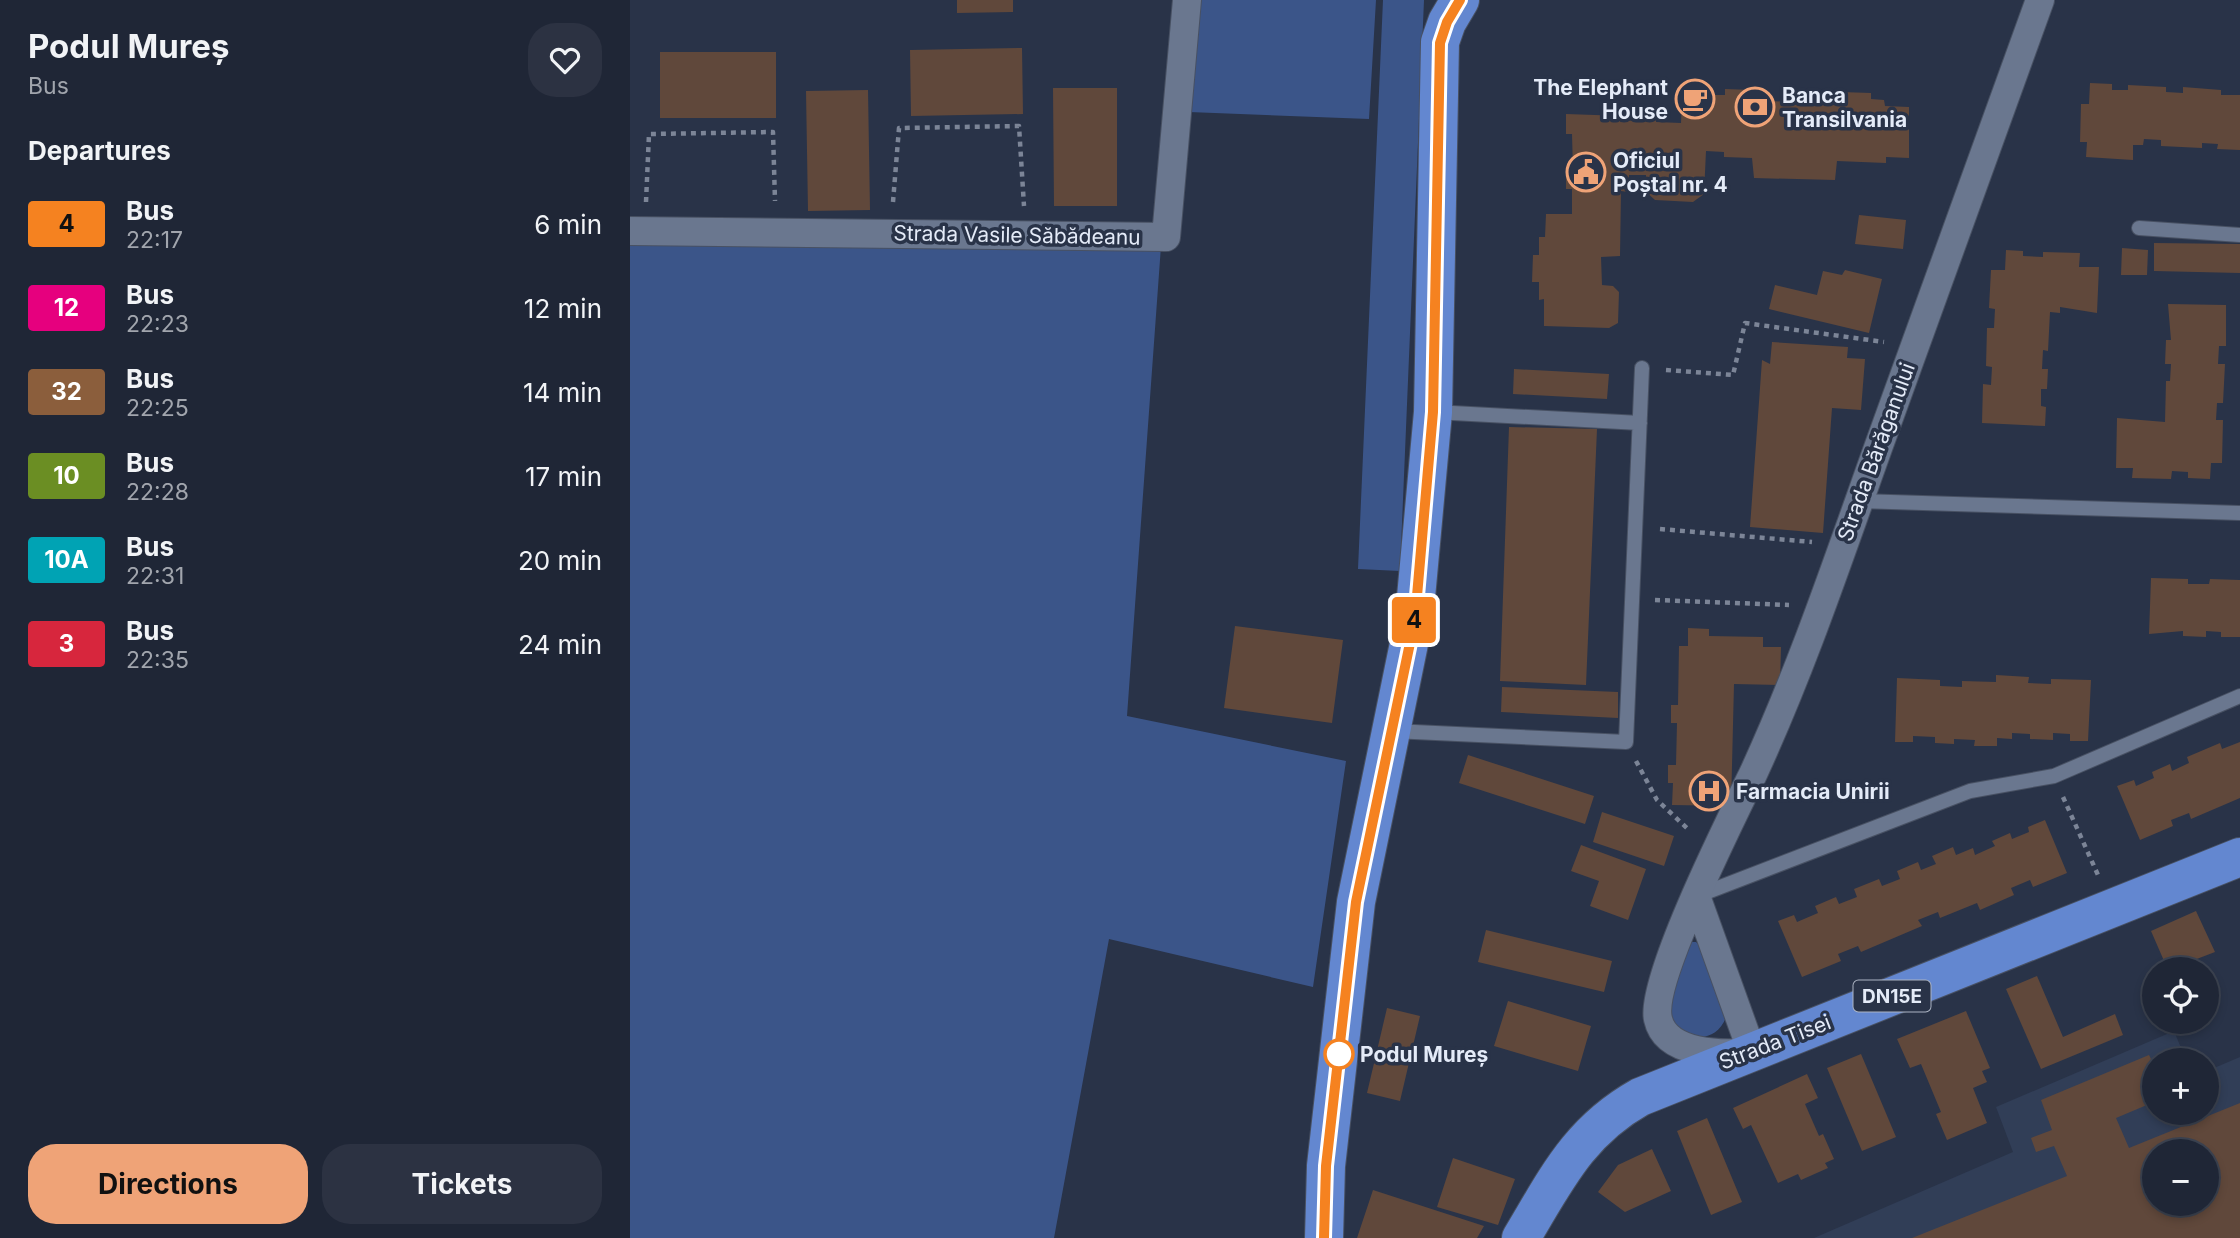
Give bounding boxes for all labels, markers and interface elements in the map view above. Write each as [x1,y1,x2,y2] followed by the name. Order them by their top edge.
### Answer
[528,23,602,97] button: heart
[28,26,230,66] text: Podul Mureș
[28,72,69,100] text: Bus
[1533,75,1668,124] place label: The Elephant House
[1674,78,1716,120] cafe icon: The Elephant House
[1782,83,1907,132] place label: Banca Transilvania
[1734,86,1776,128] bank icon: Banca Transilvania
[28,135,171,166] text: Departures
[1613,148,1728,197] place label: Oficiul Poștal nr. 4
[1565,151,1607,193] public building icon: Oficiul Poștal nr. 4
[126,195,174,226] text: Bus
[58,209,75,238] text: 4
[534,209,602,240] text: 6 min
[893,220,1141,250] street label: Strada Vasile Săbădeanu
[126,226,183,254] text: 22:17
[126,279,174,310] text: Bus
[54,293,79,322] text: 12
[524,293,602,324] text: 12 min
[126,310,189,338] text: 22:23
[1832,359,1920,545] street label: Strada Bărăganului
[126,363,174,394] text: Bus
[51,377,82,406] text: 32
[523,377,602,408] text: 14 min
[126,394,189,422] text: 22:25
[126,447,174,478] text: Bus
[53,461,80,490] text: 10
[525,461,602,492] text: 17 min
[126,478,189,506] text: 22:28
[126,531,174,562] text: Bus
[44,545,89,574] text: 10A
[518,545,602,576] text: 20 min
[126,562,184,590] text: 22:31
[1391,597,1437,643] line badge: 4
[1406,605,1422,634] text: 4
[126,615,174,646] text: Bus
[59,629,74,658] text: 3
[518,629,602,660] text: 24 min
[126,646,189,674] text: 22:35
[1688,770,1730,812] hospital icon: Farmacia Unirii
[1736,779,1890,804] place label: Farmacia Unirii
[2142,957,2219,1216] map controls
[2142,957,2219,1034] button: locate
[1854,980,1930,1012] road number: DN15E
[1716,1009,1834,1075] street label: Strada Tisei
[1324,1039,1354,1069] marker: Podul Mureș
[1360,1042,1488,1067] place label: Podul Mureș
[2142,1048,2219,1125] button: +
[2142,1139,2219,1216] button: −
[28,1144,308,1224] button: Directions
[322,1144,602,1224] button: Tickets

